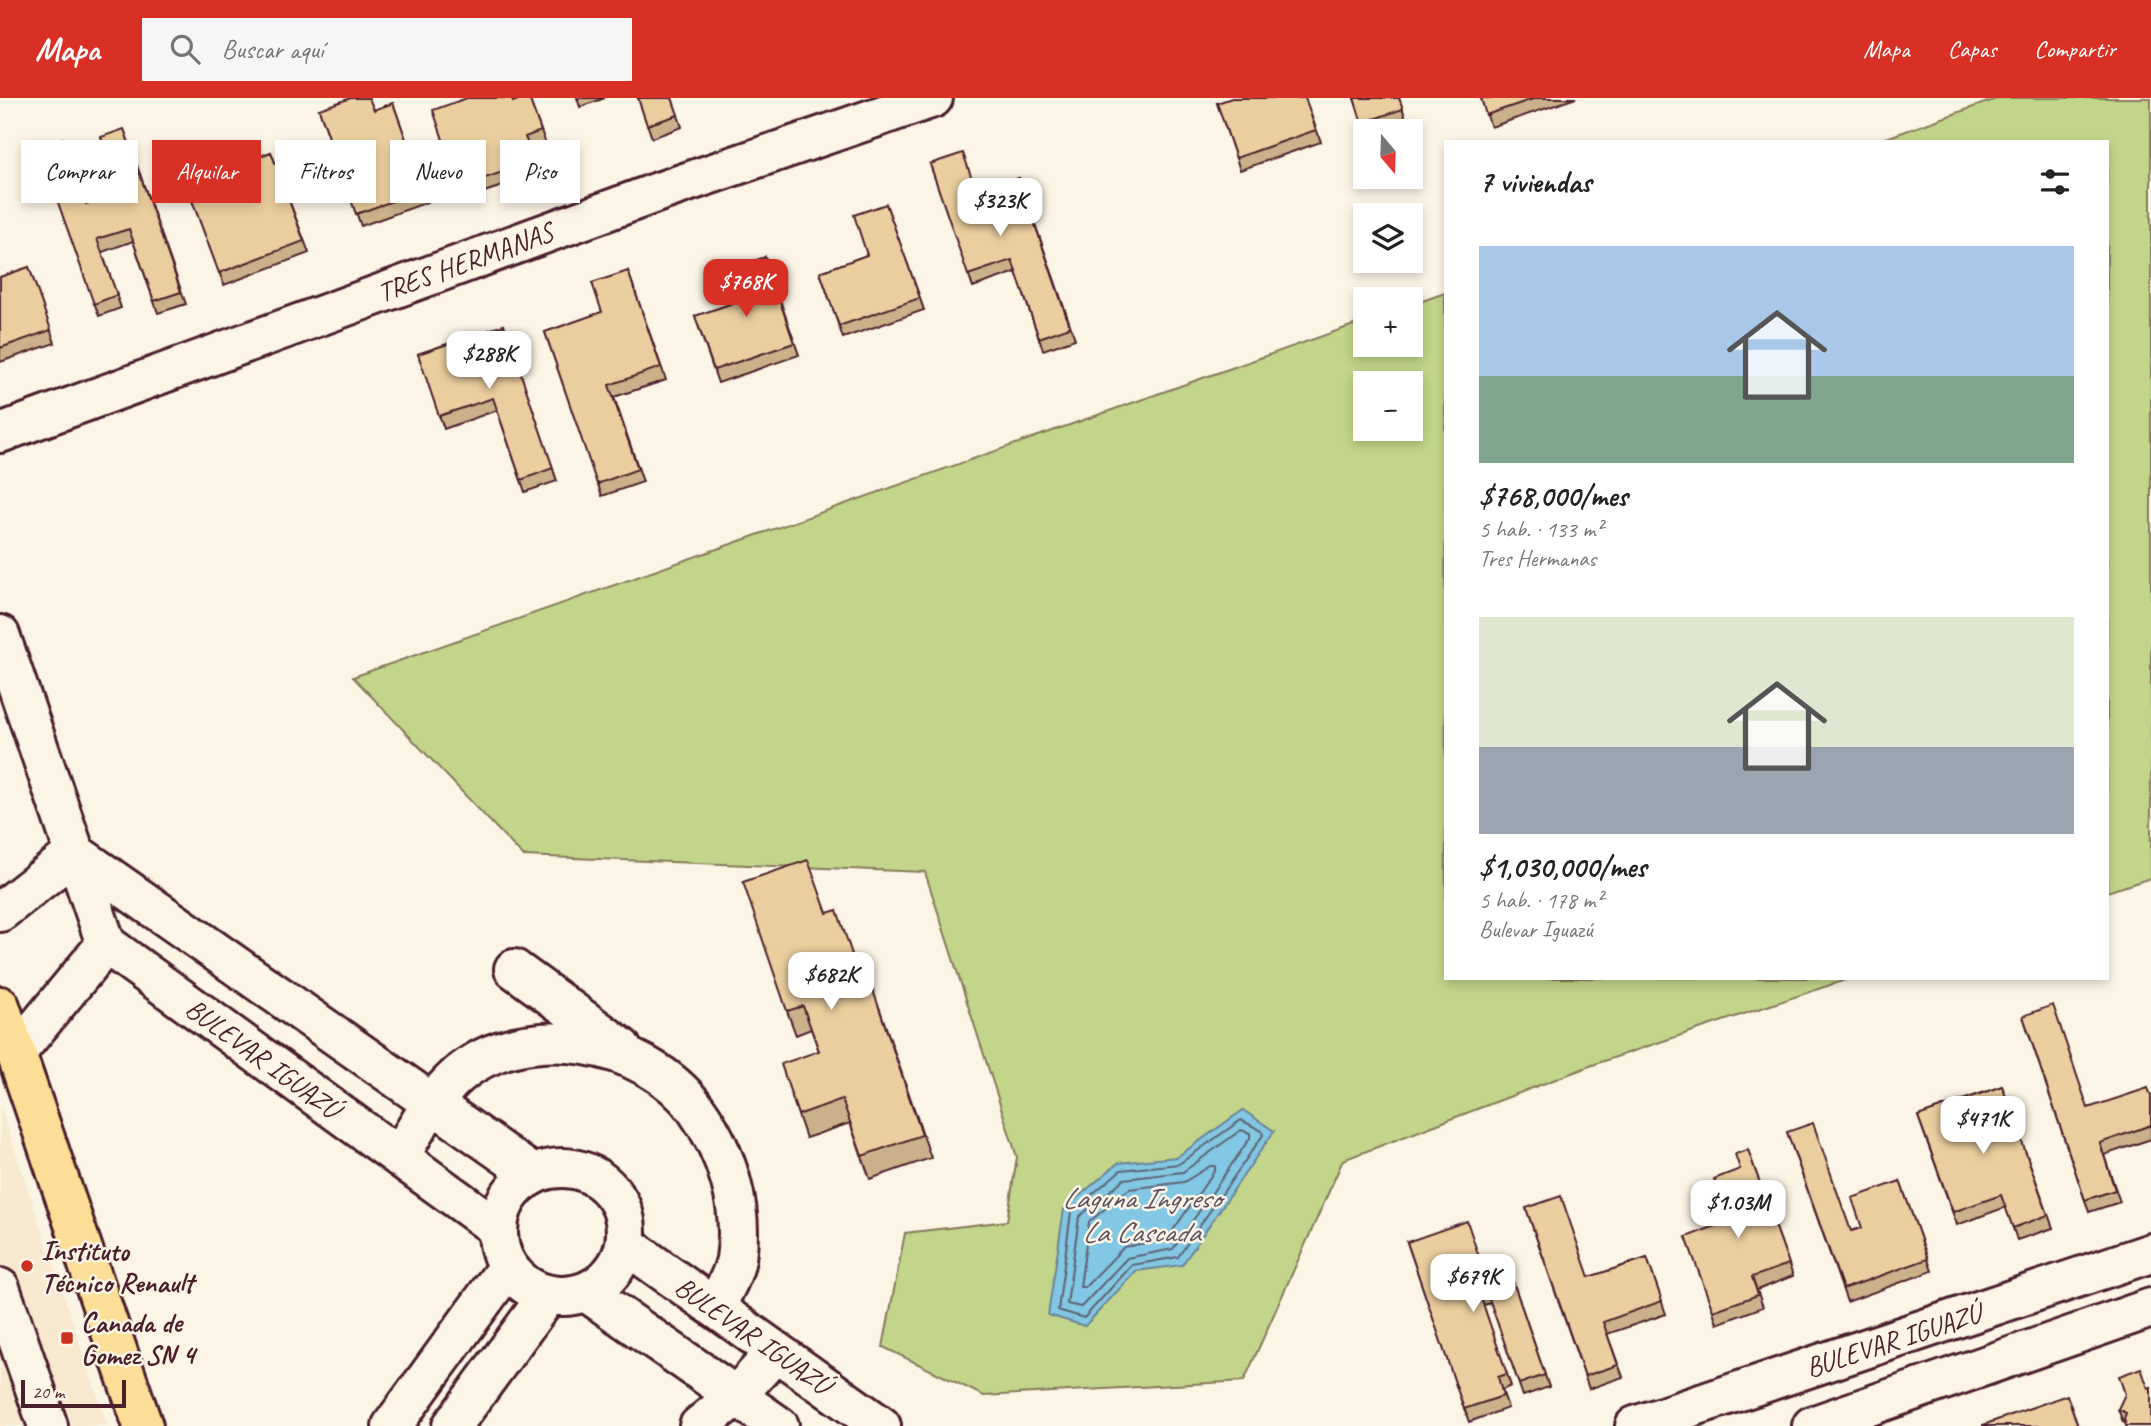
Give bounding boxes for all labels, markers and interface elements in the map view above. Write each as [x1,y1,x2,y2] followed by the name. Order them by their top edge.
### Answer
[142,18,632,81] search box
[35,28,100,70] text: Mapa
[166,30,204,68] icon: search
[222,33,324,66] text: Buscar aquí
[1863,34,1910,64] text: Mapa
[1948,34,1996,64] text: Capas
[2034,34,2116,64] text: Compartir
[1353,119,1423,189] north arrow
[1353,119,1423,441] map controls
[21,140,138,203] chip: Comprar
[152,140,261,203] chip: Alquilar
[275,140,376,203] chip: Filtros
[390,140,486,203] chip: Nuevo
[500,140,580,203] chip: Piso
[1479,163,1591,201] text: 7 viviendas
[2036,163,2074,201] icon: filters
[951,178,1049,238] pin: $323K
[973,186,1027,215] text: $323K
[1353,203,1423,273] button: layers
[373,213,561,310] street label: TRES HERMANAS
[697,260,795,319] pin: $768K
[719,267,773,296] text: $768K
[1353,287,1423,357] button: +
[1714,292,1840,418] icon: home
[440,331,538,391] pin: $288K
[462,339,516,368] text: $288K
[1353,371,1423,441] button: −
[1479,477,1627,515] text: $768,000/mes
[1479,515,1603,544] text: 5 hab. · 133 m²
[1479,544,1596,573] text: Tres Hermanas
[1714,663,1840,789] icon: home
[1479,848,1646,886] text: $1,030,000/mes
[1479,886,1603,915] text: 5 hab. · 178 m²
[1479,915,1593,944] text: Bulevar Iguazú
[782,953,880,1012] pin: $682K
[804,960,858,989] text: $682K
[179,990,351,1129] street label: BULEVAR IGUAZÚ
[1934,1096,2032,1156] pin: $471K
[1957,1104,2010,1133] text: $471K
[1062,1179,1226,1251] water label: Laguna Ingreso La Cascada
[1681,1180,1795,1240] pin: $1.03M
[1707,1188,1769,1217] text: $1.03M
[41,1233,198,1300] place label: Instituto Técnico Renault
[1424,1254,1522,1314] pin: $679K
[19,1258,35,1274] marker: Instituto Técnico Renault
[1446,1262,1500,1291] text: $679K
[668,1269,842,1405] street label: BULEVAR IGUAZÚ
[1801,1294,1990,1385] street label: BULEVAR IGUAZÚ
[81,1305,198,1372] place label: Canada de Gomez SN 4
[59,1330,75,1346] marker: Canada de Gomez SN 4
[21,1377,126,1409] scale bar
[32,1380,64,1404] text: 20 m

